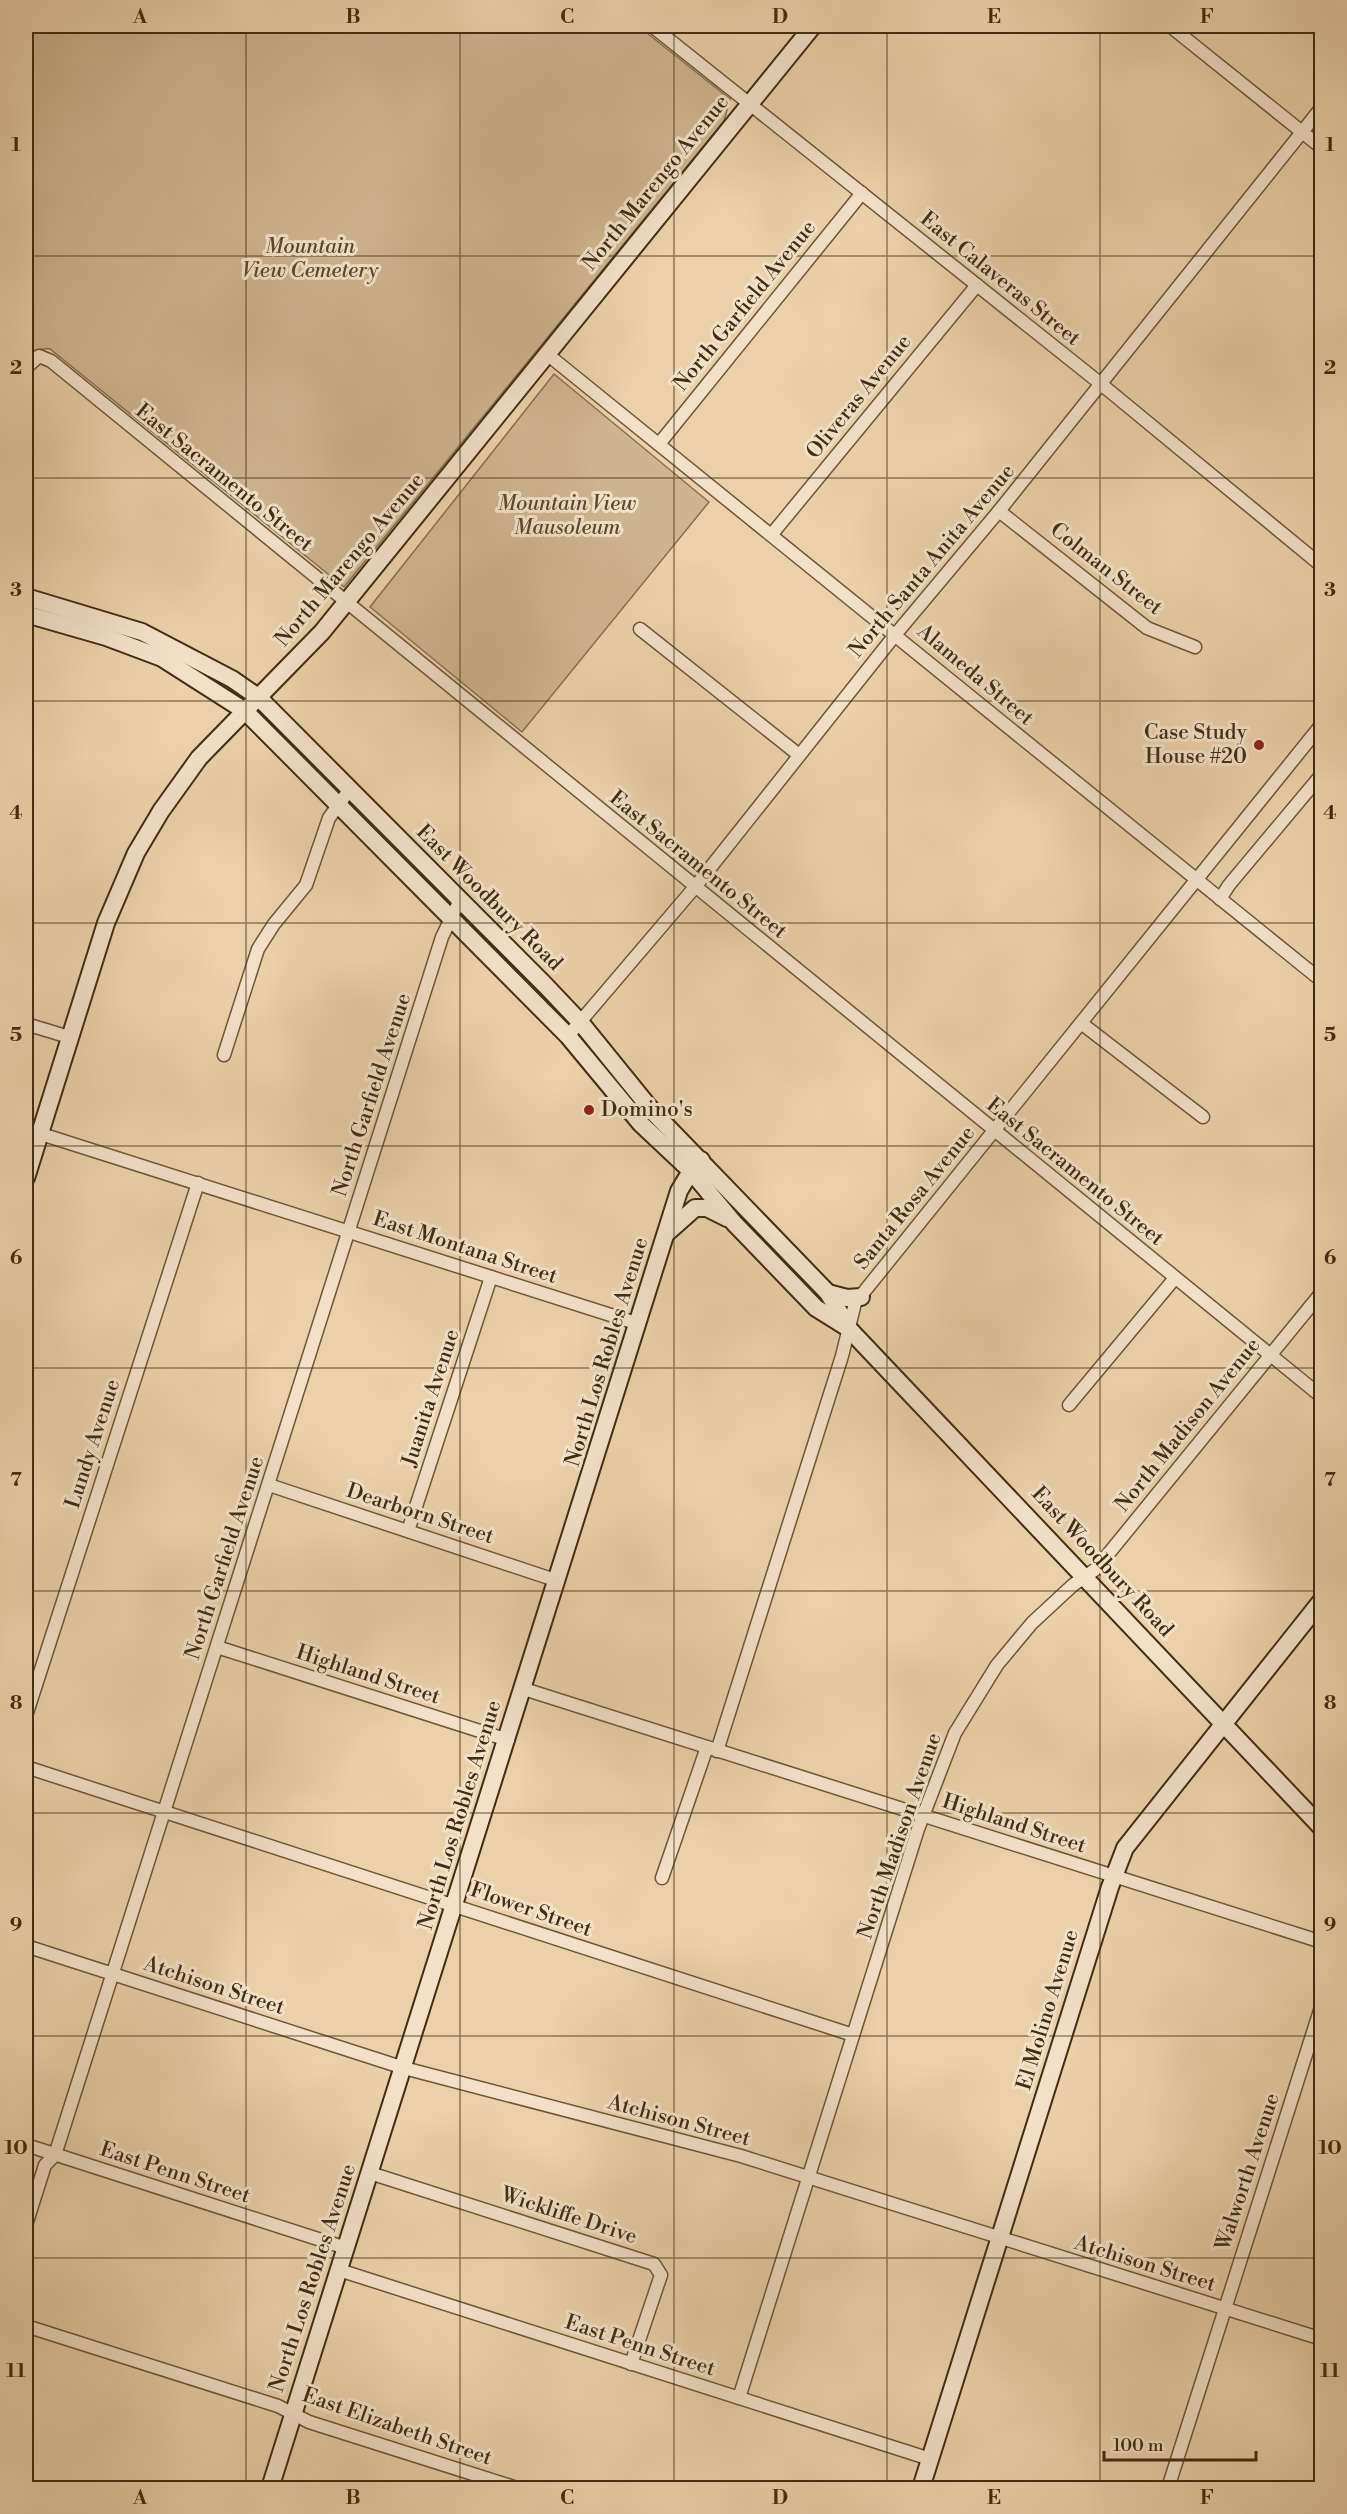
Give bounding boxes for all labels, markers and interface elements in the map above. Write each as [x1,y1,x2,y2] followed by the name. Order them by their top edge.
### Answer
[132,5,148,30] text: A
[345,5,361,30] text: B
[560,5,574,30] text: C
[772,5,788,30] text: D
[987,5,1001,30] text: E
[1200,5,1214,30] text: F
[577,90,735,276] street label: North Marengo Avenue
[11,133,21,158] text: 1
[1325,133,1335,158] text: 1
[915,206,1086,352] street label: East Calaveras Street
[668,215,822,397] street label: North Garfield Avenue
[242,234,379,284] park label: Mountain View Cemetery
[801,330,917,464] street label: Oliveras Avenue
[10,356,22,381] text: 2
[1324,356,1336,381] text: 2
[130,398,319,558] street label: East Sacramento Street
[843,459,1021,663] street label: North Santa Anita Avenue
[270,468,430,652] street label: North Marengo Avenue
[498,491,636,541] park label: Mountain View Mausoleum
[1045,517,1168,621] street label: Colman Street
[10,578,22,603] text: 3
[1324,578,1336,603] text: 3
[911,618,1039,732] street label: Alameda Street
[1144,720,1248,770] place label: Case Study House #20
[1252,738,1266,752] marker: Case Study House #20
[604,785,793,945] street label: East Sacramento Street
[9,801,23,826] text: 4
[1323,801,1337,826] text: 4
[410,819,568,977] street label: East Woodbury Road
[327,990,417,1200] street label: North Garfield Avenue
[10,1023,22,1048] text: 5
[1324,1023,1336,1048] text: 5
[981,1092,1170,1252] street label: East Sacramento Street
[601,1097,693,1123] place label: Domino's
[582,1103,596,1117] marker: Domino's
[849,1121,981,1275] street label: Santa Rosa Avenue
[370,1206,561,1290] street label: East Montana Street
[560,1234,654,1470] street label: North Los Robles Avenue
[10,1246,23,1271] text: 6
[1324,1246,1337,1271] text: 6
[396,1326,465,1471] street label: Juanita Avenue
[1110,1333,1266,1517] street label: North Madison Avenue
[60,1376,126,1512] street label: Lundy Avenue
[180,1453,270,1663] street label: North Garfield Avenue
[10,1468,22,1493] text: 7
[1324,1468,1336,1493] text: 7
[343,1478,498,1550] street label: Dearborn Street
[1026,1481,1179,1643] street label: East Woodbury Road
[293,1639,444,1711] street label: Highland Street
[10,1691,23,1716] text: 8
[1324,1691,1337,1716] text: 8
[413,1697,507,1933] street label: North Los Robles Avenue
[852,1729,948,1943] street label: North Madison Avenue
[939,1788,1090,1860] street label: Highland Street
[467,1877,596,1943] street label: Flower Street
[10,1913,22,1938] text: 9
[1324,1913,1336,1938] text: 9
[1011,1927,1085,2093] street label: El Molino Avenue
[139,1951,288,2021] street label: Atchison Street
[604,2089,754,2153] street label: Atchison Street
[1210,2090,1286,2255] street label: Walworth Avenue
[4,2136,28,2161] text: 10
[97,2136,254,2210] street label: East Penn Street
[1318,2136,1342,2161] text: 10
[264,2161,362,2395] street label: North Los Robles Avenue
[497,2181,640,2250] street label: Wickliffe Drive
[1070,2230,1219,2298] street label: Atchison Street
[562,2309,719,2383] street label: East Penn Street
[6,2359,26,2384] text: 11
[1320,2359,1340,2384] text: 11
[299,2382,496,2472] street label: East Elizabeth Street
[1104,2424,1256,2462] scale bar
[1113,2434,1164,2457] text: 100 m
[132,2486,148,2511] text: A
[345,2486,361,2511] text: B
[560,2486,574,2511] text: C
[772,2486,788,2511] text: D
[987,2486,1001,2511] text: E
[1200,2486,1214,2511] text: F

